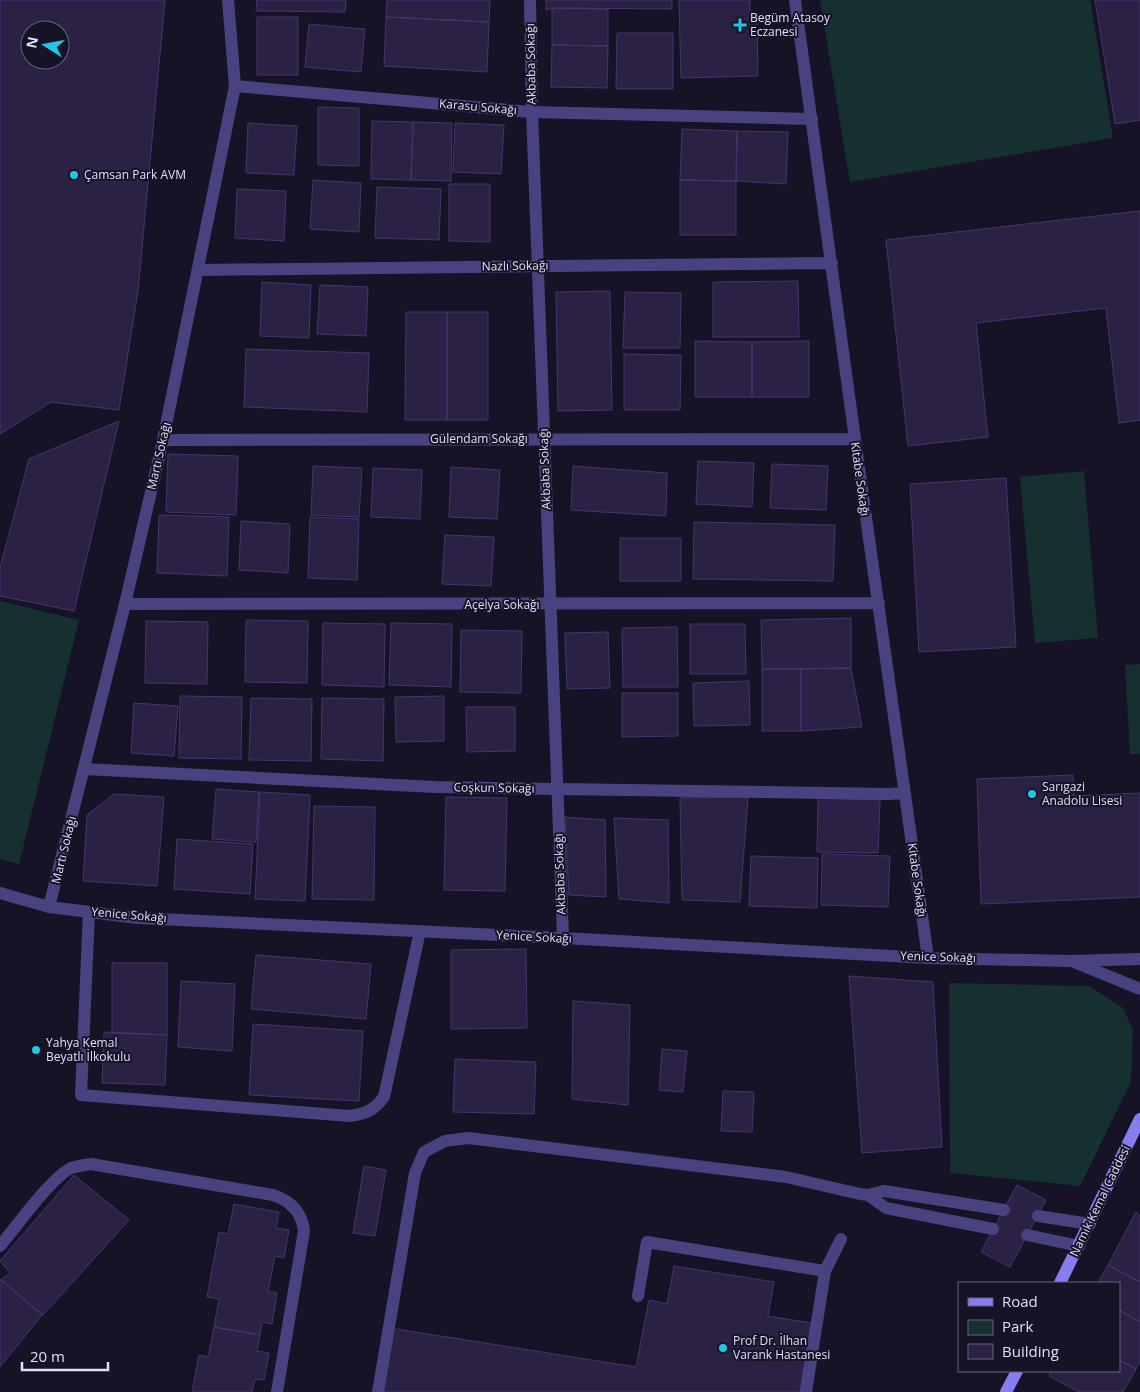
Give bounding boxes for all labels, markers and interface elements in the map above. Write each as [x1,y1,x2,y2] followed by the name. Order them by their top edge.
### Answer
[750,9,831,40] place label: Begüm Atasoy Eczanesi
[734,19,746,31] marker: Begüm Atasoy Eczanesi
[20,20,70,70] north arrow
[521,23,540,105] street label: Akbaba Sokağı
[21,35,42,50] text: N
[438,95,518,118] street label: Karasu Sokağı
[84,166,186,183] place label: Çamsan Park AVM
[68,169,80,181] marker: Çamsan Park AVM
[481,256,549,275] street label: Nazlı Sokağı
[142,420,175,491] street label: Martı Sokağı
[535,428,554,510] street label: Akbaba Sokağı
[430,430,528,447] street label: Gülendam Sokağı
[847,441,874,517] street label: Kitabe Sokağı
[464,596,540,613] street label: Açelya Sokağı
[453,778,535,797] street label: Coşkun Sokağı
[1042,778,1122,809] place label: Sarıgazi Anadolu Lisesi
[1026,788,1038,800] marker: Sarıgazi Anadolu Lisesi
[47,814,80,885] street label: Martı Sokağı
[550,833,569,915] street label: Akbaba Sokağı
[904,842,931,918] street label: Kitabe Sokağı
[91,903,168,926] street label: Yenice Sokağı
[496,926,572,947] street label: Yenice Sokağı
[900,947,976,966] street label: Yenice Sokağı
[46,1034,131,1065] place label: Yahya Kemal Beyatlı İlkokulu
[30,1044,42,1056] marker: Yahya Kemal Beyatlı İlkokulu
[1065,1142,1134,1259] street label: Namık Kemal Caddesi
[958,1282,1120,1372] legend
[1002,1291,1038,1311] text: Road
[1002,1316,1033,1336] text: Park
[733,1332,830,1363] place label: Prof Dr. İlhan Varank Hastanesi
[22,1340,109,1372] scale bar
[1002,1341,1059,1361] text: Building
[717,1342,729,1354] marker: Prof Dr. İlhan Varank Hastanesi
[30,1346,65,1366] text: 20 m

